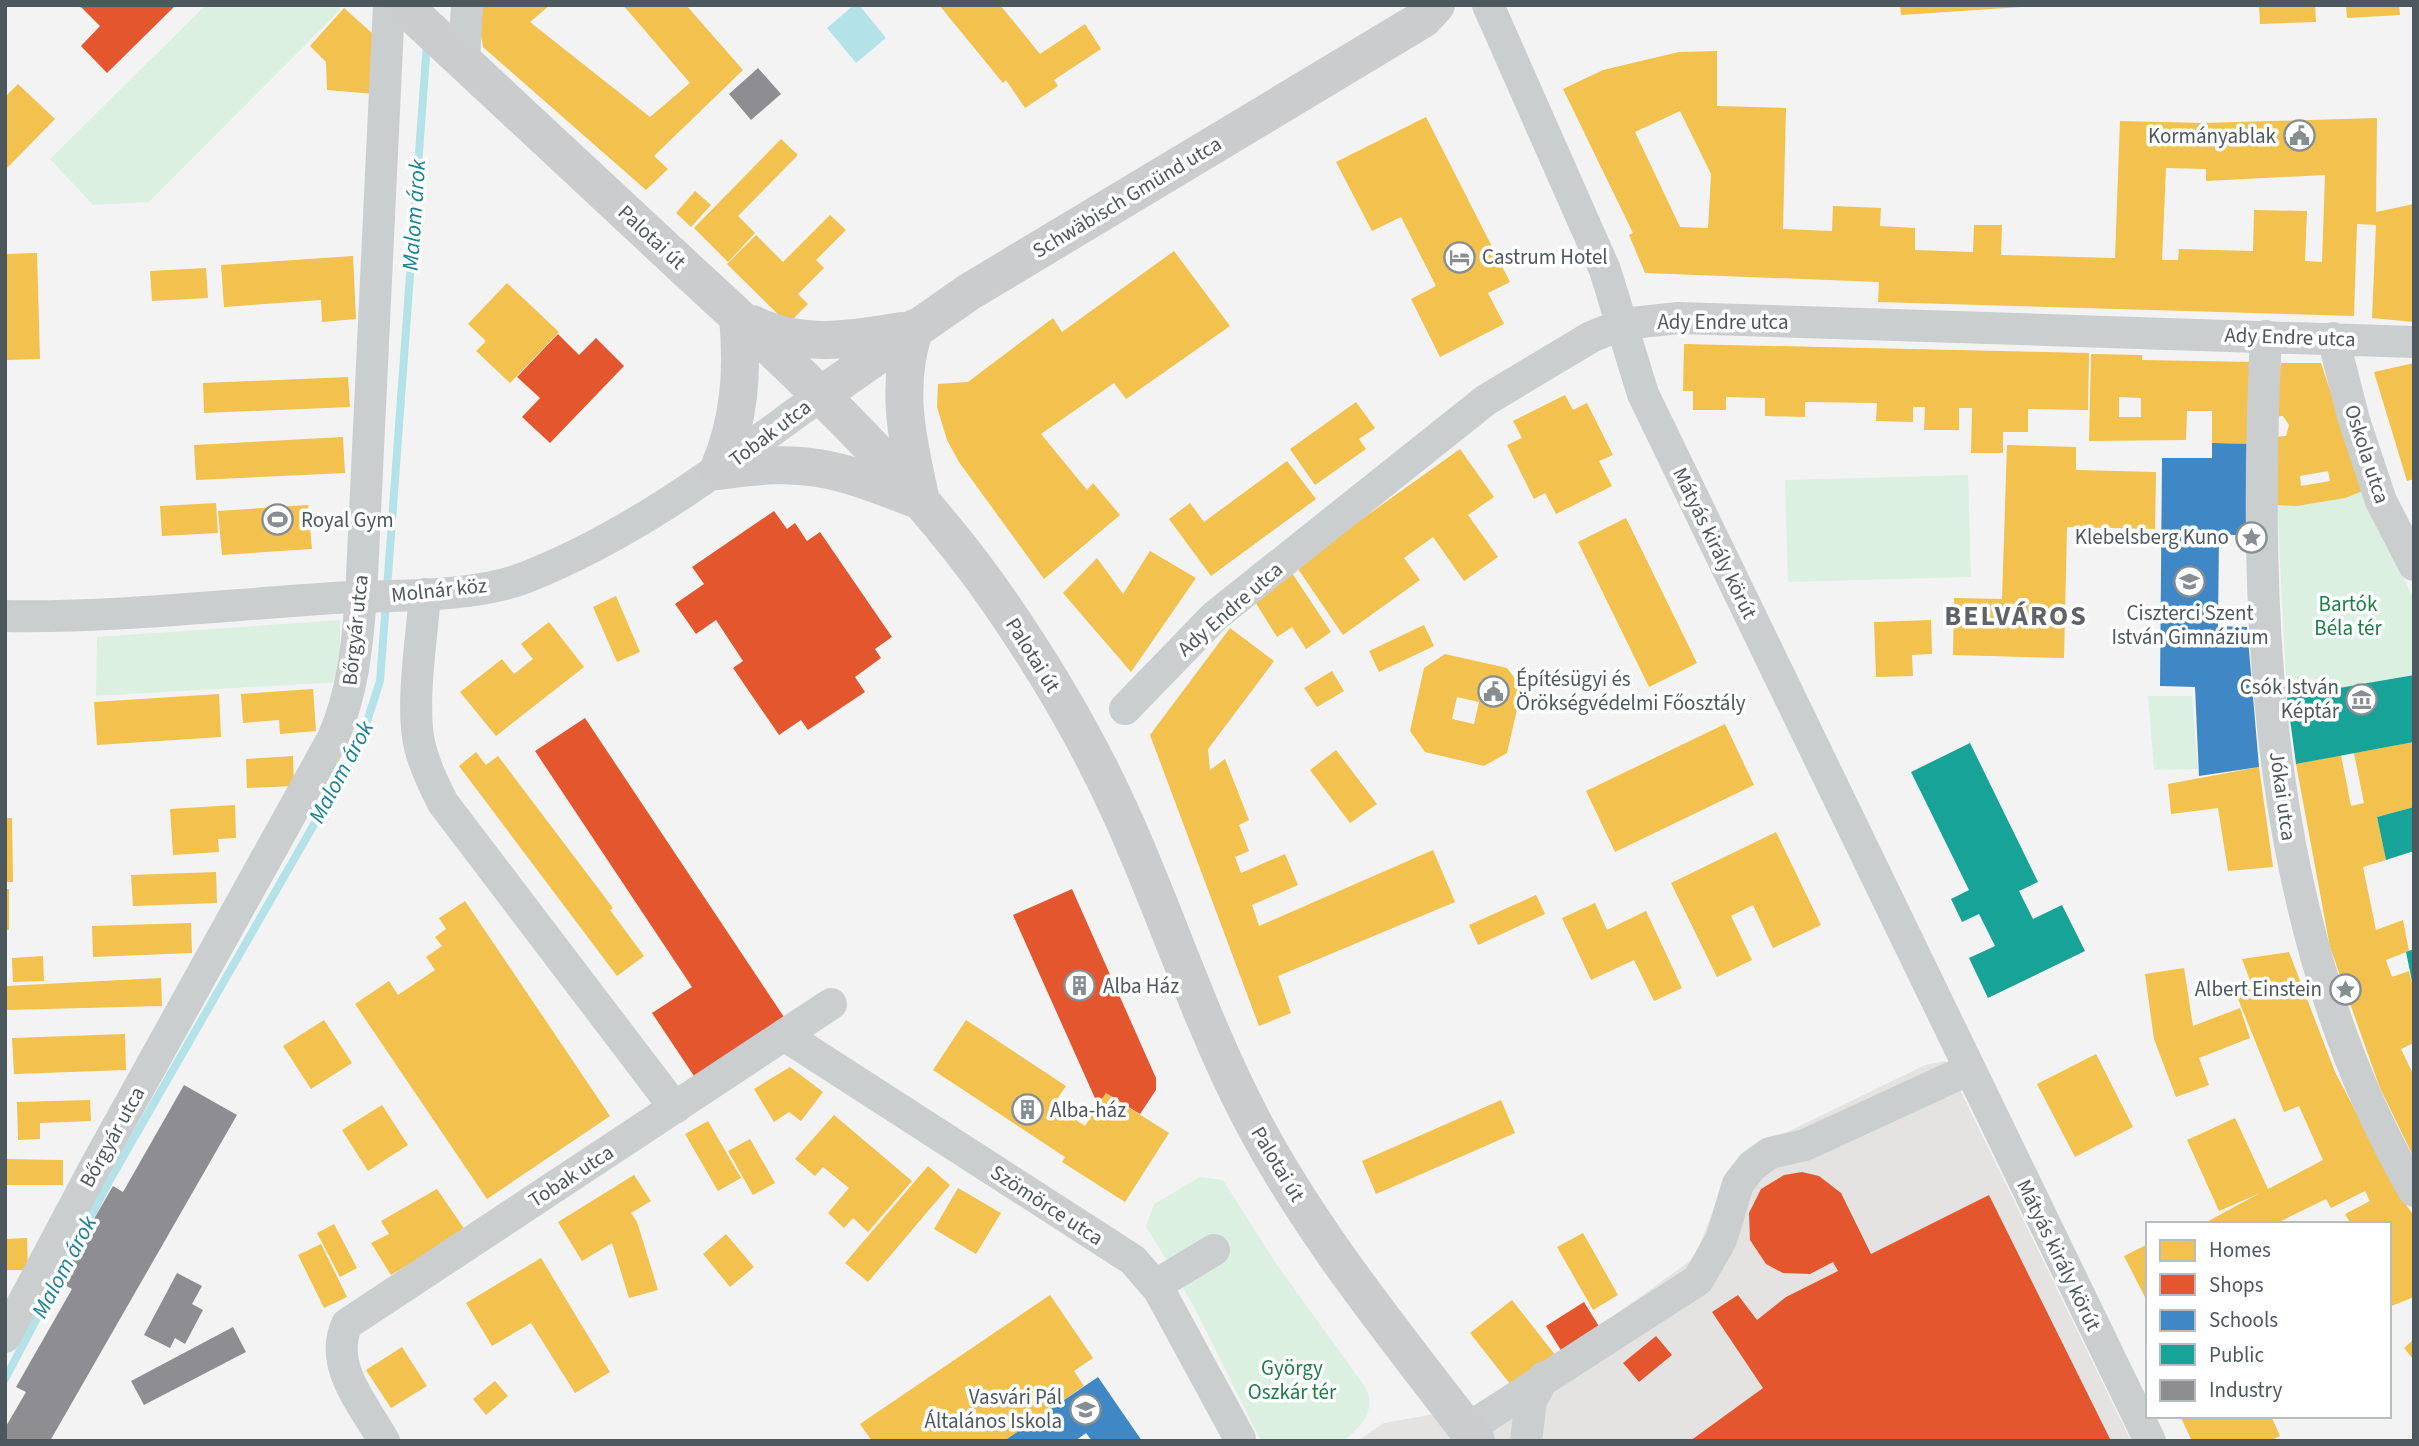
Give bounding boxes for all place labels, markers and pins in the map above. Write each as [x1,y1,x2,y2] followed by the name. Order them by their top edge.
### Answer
[2282,119,2316,153] public building icon: Kormányablak
[2148,121,2277,151] place label: Kormányablak
[1442,240,1476,274] hotel icon: Castrum Hotel
[1482,242,1608,272] place label: Castrum Hotel
[261,503,295,537] sports icon: Royal Gym
[301,505,394,535] place label: Royal Gym
[2235,520,2269,554] place icon: Klebelsberg Kuno
[2075,522,2229,552] place label: Klebelsberg Kuno
[2173,564,2207,598] school or university icon: Ciszterci Szent István Gimnázium
[2111,598,2269,652] place label: Ciszterci Szent István Gimnázium
[1516,664,1746,718] place label: Építésügyi és Örökségvédelmi Főosztály
[2240,672,2340,726] place label: Csók István Képtár
[1476,674,1510,708] public building icon: Építésügyi és Örökségvédelmi Főosztály
[2345,682,2379,716] museum icon: Csók István Képtár
[1063,969,1097,1003] building icon: Alba Ház
[1103,971,1179,1001] place label: Alba Ház
[2328,972,2362,1006] place icon: Albert Einstein
[2195,974,2322,1004] place label: Albert Einstein
[1010,1093,1044,1127] building icon: Alba-ház
[1050,1095,1126,1125] place label: Alba-ház
[925,1382,1062,1436] place label: Vasvári Pál Általános Iskola
[1068,1392,1102,1426] school or university icon: Vasvári Pál Általános Iskola

